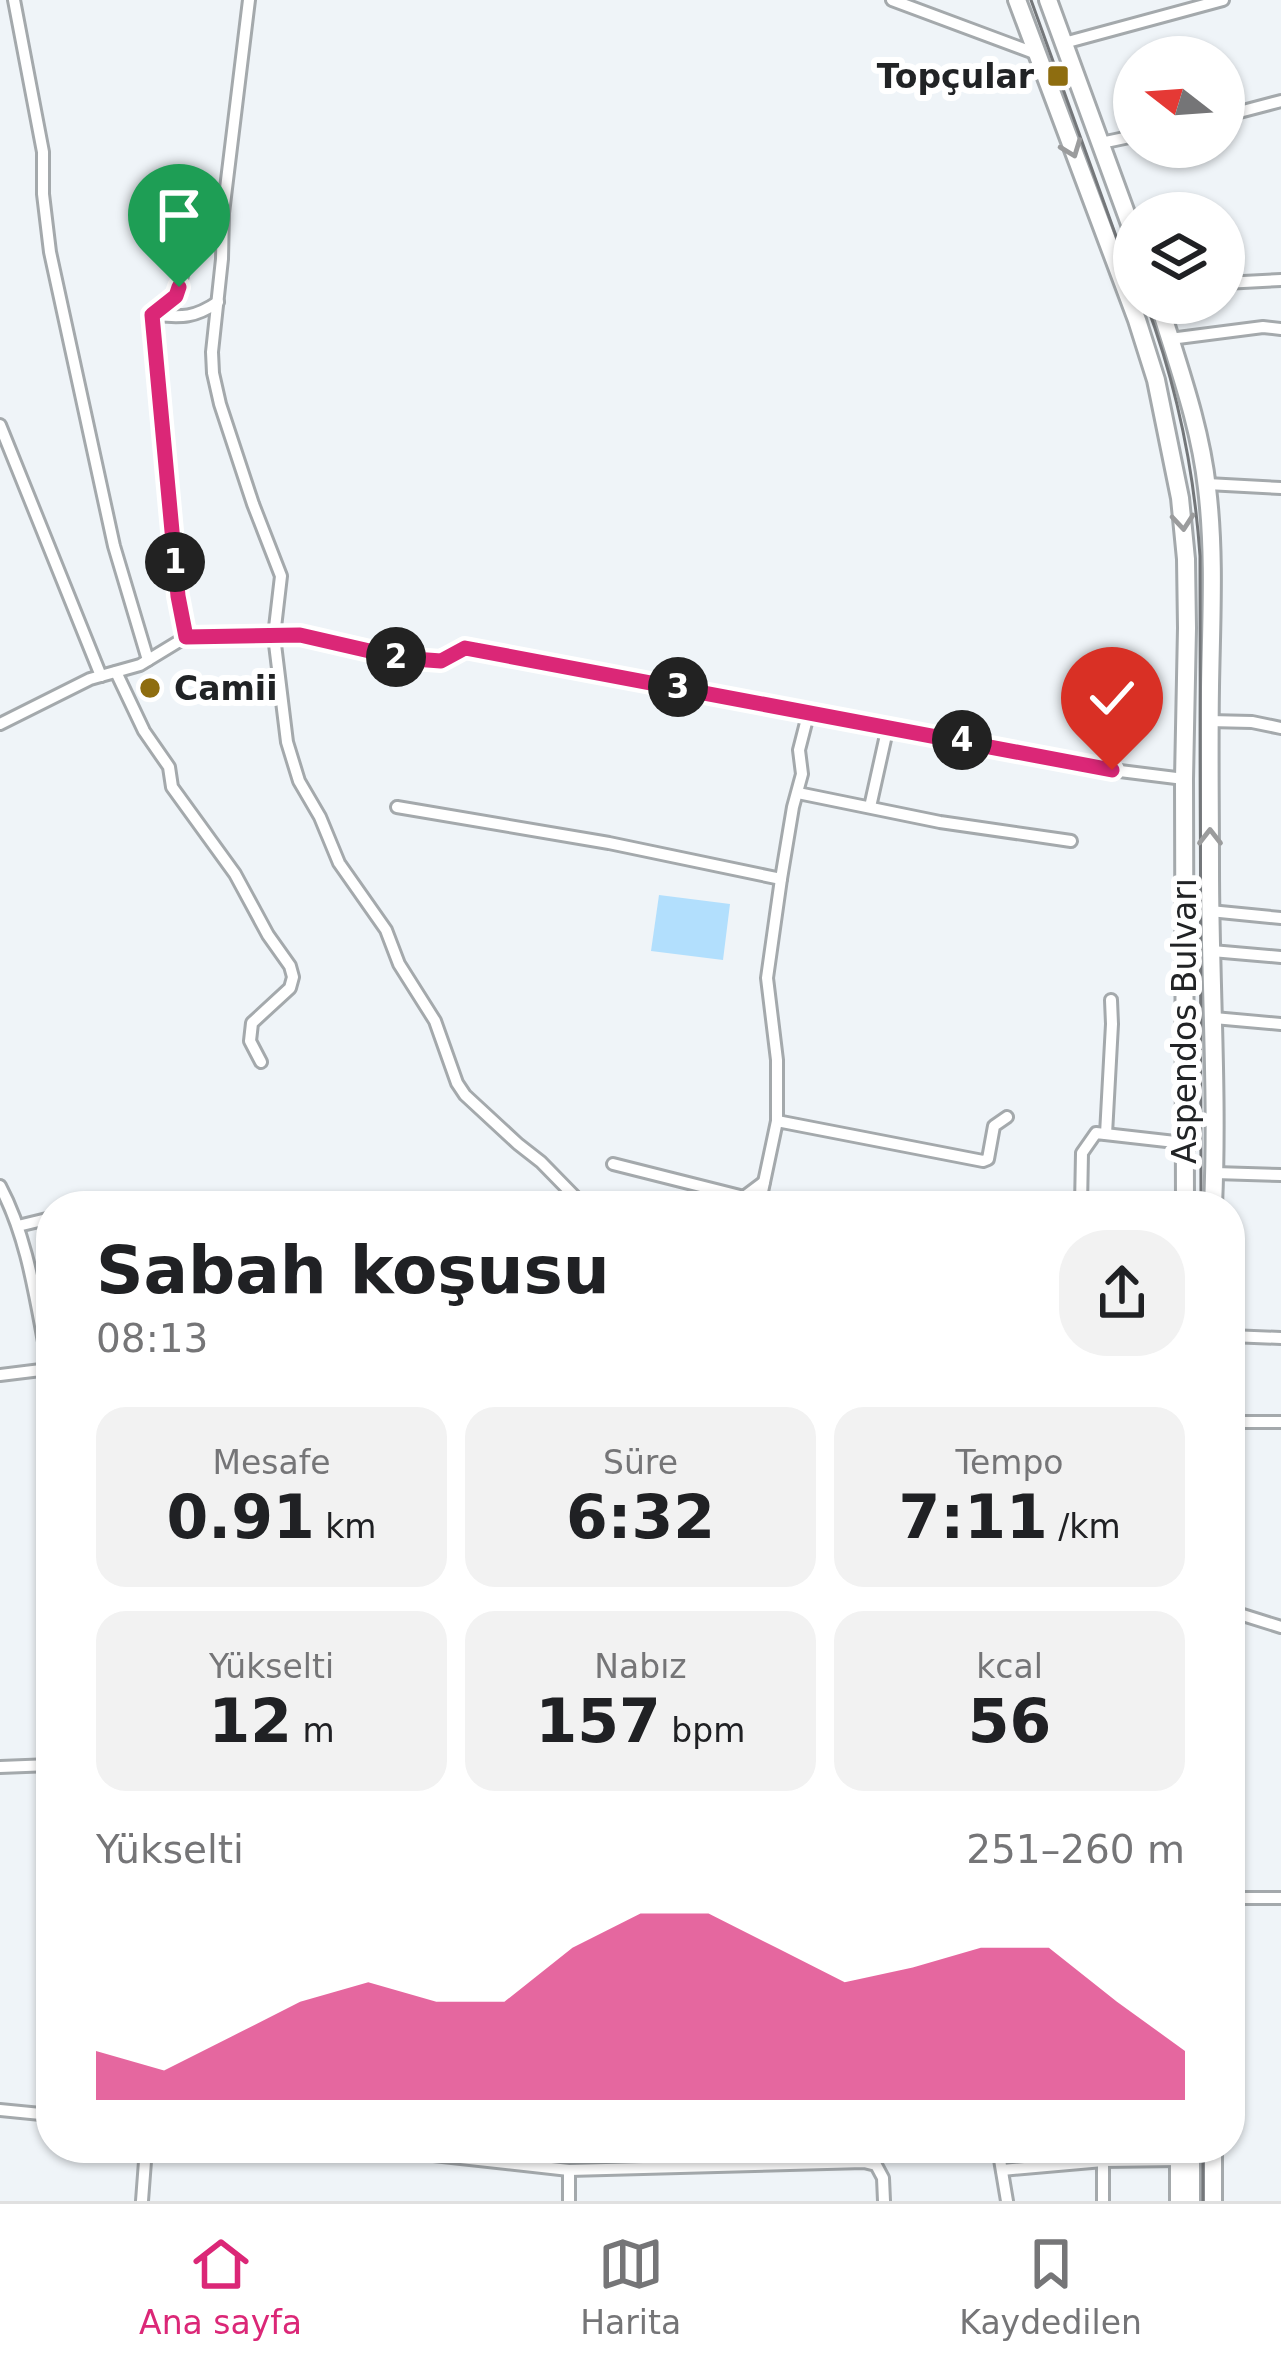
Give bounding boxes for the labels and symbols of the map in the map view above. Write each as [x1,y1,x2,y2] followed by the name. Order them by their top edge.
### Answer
[1113,36,1245,168] north arrow
[877,57,1035,96] place label: Topçular
[1045,63,1071,89] marker: Topçular
[1058,138,1083,159] one-way arrow
[128,164,230,287] pin
[1170,513,1195,532] one-way arrow
[145,532,205,592] pin: 1
[366,627,426,687] pin: 2
[1061,647,1163,770] pin
[648,657,708,717] pin: 3
[174,669,278,708] place label: Camii
[137,675,163,701] marker: Camii
[932,710,992,770] pin: 4
[1197,827,1223,845] one-way arrow
[1165,878,1204,1164] street label: Aspendos Bulvarı

